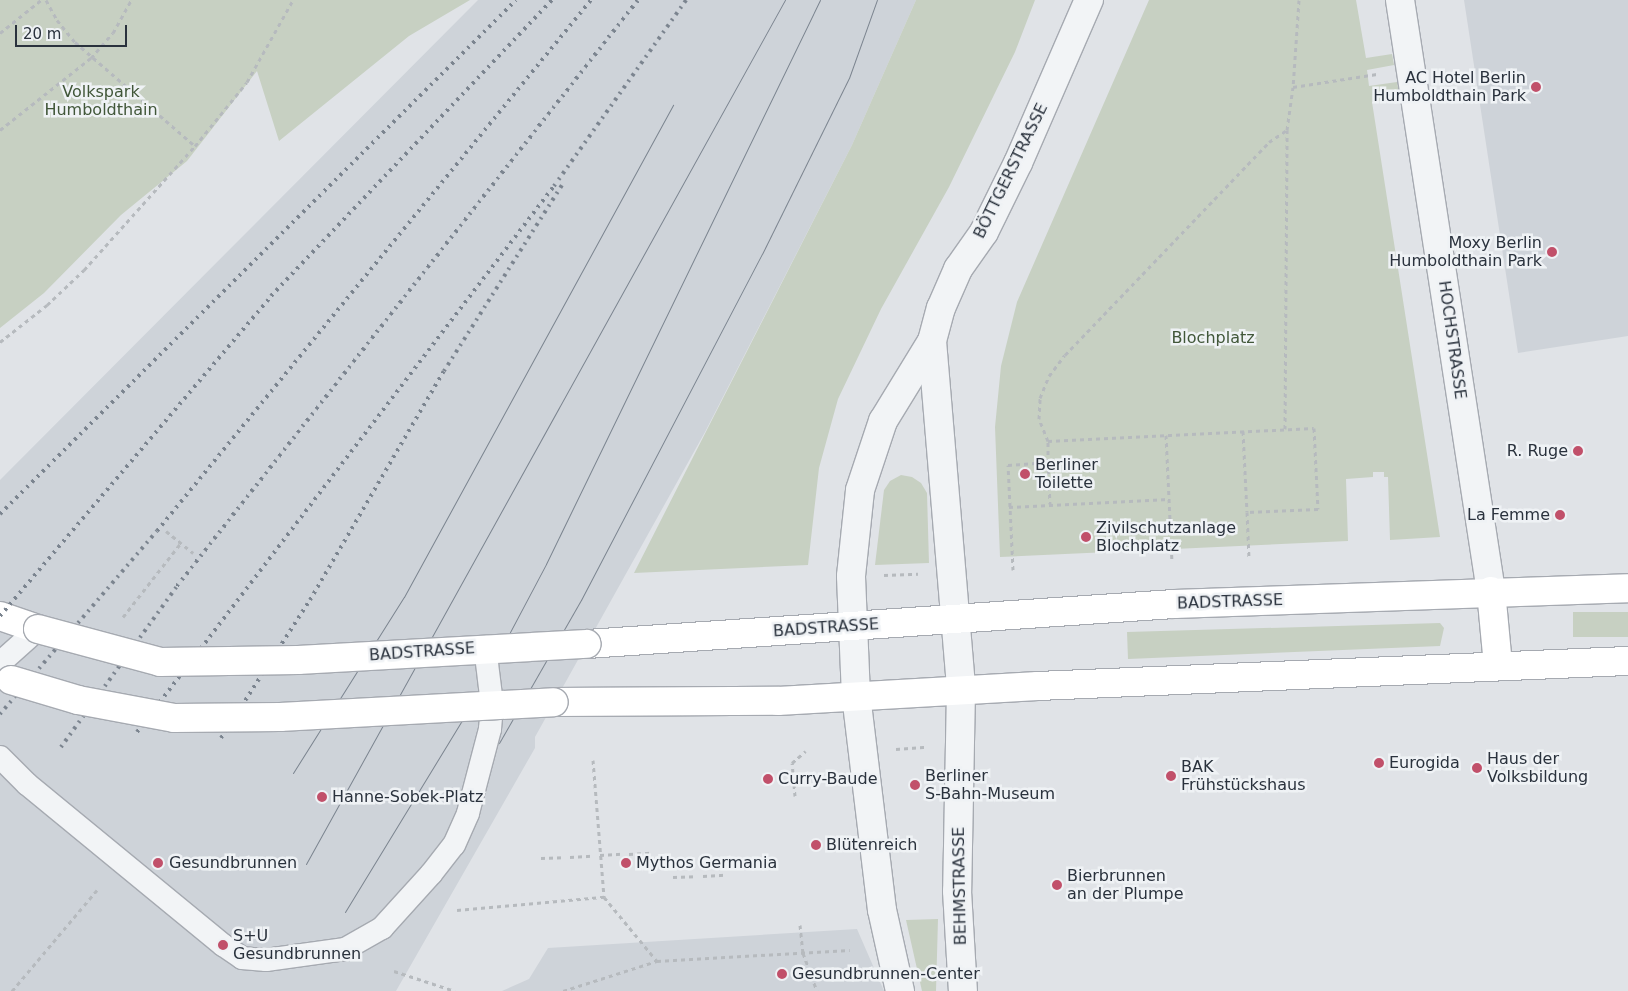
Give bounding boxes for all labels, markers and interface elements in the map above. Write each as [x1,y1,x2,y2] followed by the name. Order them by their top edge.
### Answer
[18,15,130,47] scale bar
[23,25,61,43] text: 20 m
[1373,68,1526,106] place label: AC Hotel Berlin Humboldthain Park
[1530,81,1542,93] marker: AC Hotel Berlin Humboldthain Park
[44,82,158,120] park label: Volkspark Humboldthain
[970,100,1052,242] street label: BÖTTGERSTRASSE
[1389,233,1542,271] place label: Moxy Berlin Humboldthain Park
[1546,246,1558,258] marker: Moxy Berlin Humboldthain Park
[1434,279,1470,401] street label: HOCHSTRASSE
[1171,328,1255,348] park label: Blochplatz
[1507,441,1568,461] place label: R. Ruge
[1572,445,1584,457] marker: R. Ruge
[1035,455,1098,493] place label: Berliner Toilette
[1019,468,1031,480] marker: Berliner Toilette
[1467,505,1550,525] place label: La Femme
[1554,509,1566,521] marker: La Femme
[1096,518,1236,556] place label: Zivilschutzanlage Blochplatz
[1080,531,1092,543] marker: Zivilschutzanlage Blochplatz
[1177,591,1283,613] street label: BADSTRASSE
[772,615,880,641] street label: BADSTRASSE
[368,639,476,665] street label: BADSTRASSE
[1487,749,1588,787] place label: Haus der Volksbildung
[1389,753,1460,773] place label: Eurogida
[1181,757,1305,795] place label: BAK Frühstückshaus
[1373,757,1385,769] marker: Eurogida
[1471,762,1483,774] marker: Haus der Volksbildung
[925,766,1055,804] place label: Berliner S-Bahn-Museum
[778,769,878,789] place label: Curry-Baude
[1165,770,1177,782] marker: BAK Frühstückshaus
[762,773,774,785] marker: Curry-Baude
[909,779,921,791] marker: Berliner S-Bahn-Museum
[332,787,483,807] place label: Hanne-Sobek-Platz
[316,791,328,803] marker: Hanne-Sobek-Platz
[949,826,971,946] street label: BEHMSTRASSE
[826,835,917,855] place label: Blütenreich
[810,839,822,851] marker: Blütenreich
[169,853,297,873] place label: Gesundbrunnen
[636,853,777,873] place label: Mythos Germania
[151,856,165,870] marker: Gesundbrunnen
[620,857,632,869] marker: Mythos Germania
[1067,866,1184,904] place label: Bierbrunnen an der Plumpe
[1051,879,1063,891] marker: Bierbrunnen an der Plumpe
[233,926,361,964] place label: S+U Gesundbrunnen
[217,939,229,951] marker: S+U Gesundbrunnen
[792,964,980,984] place label: Gesundbrunnen-Center
[776,968,788,980] marker: Gesundbrunnen-Center

